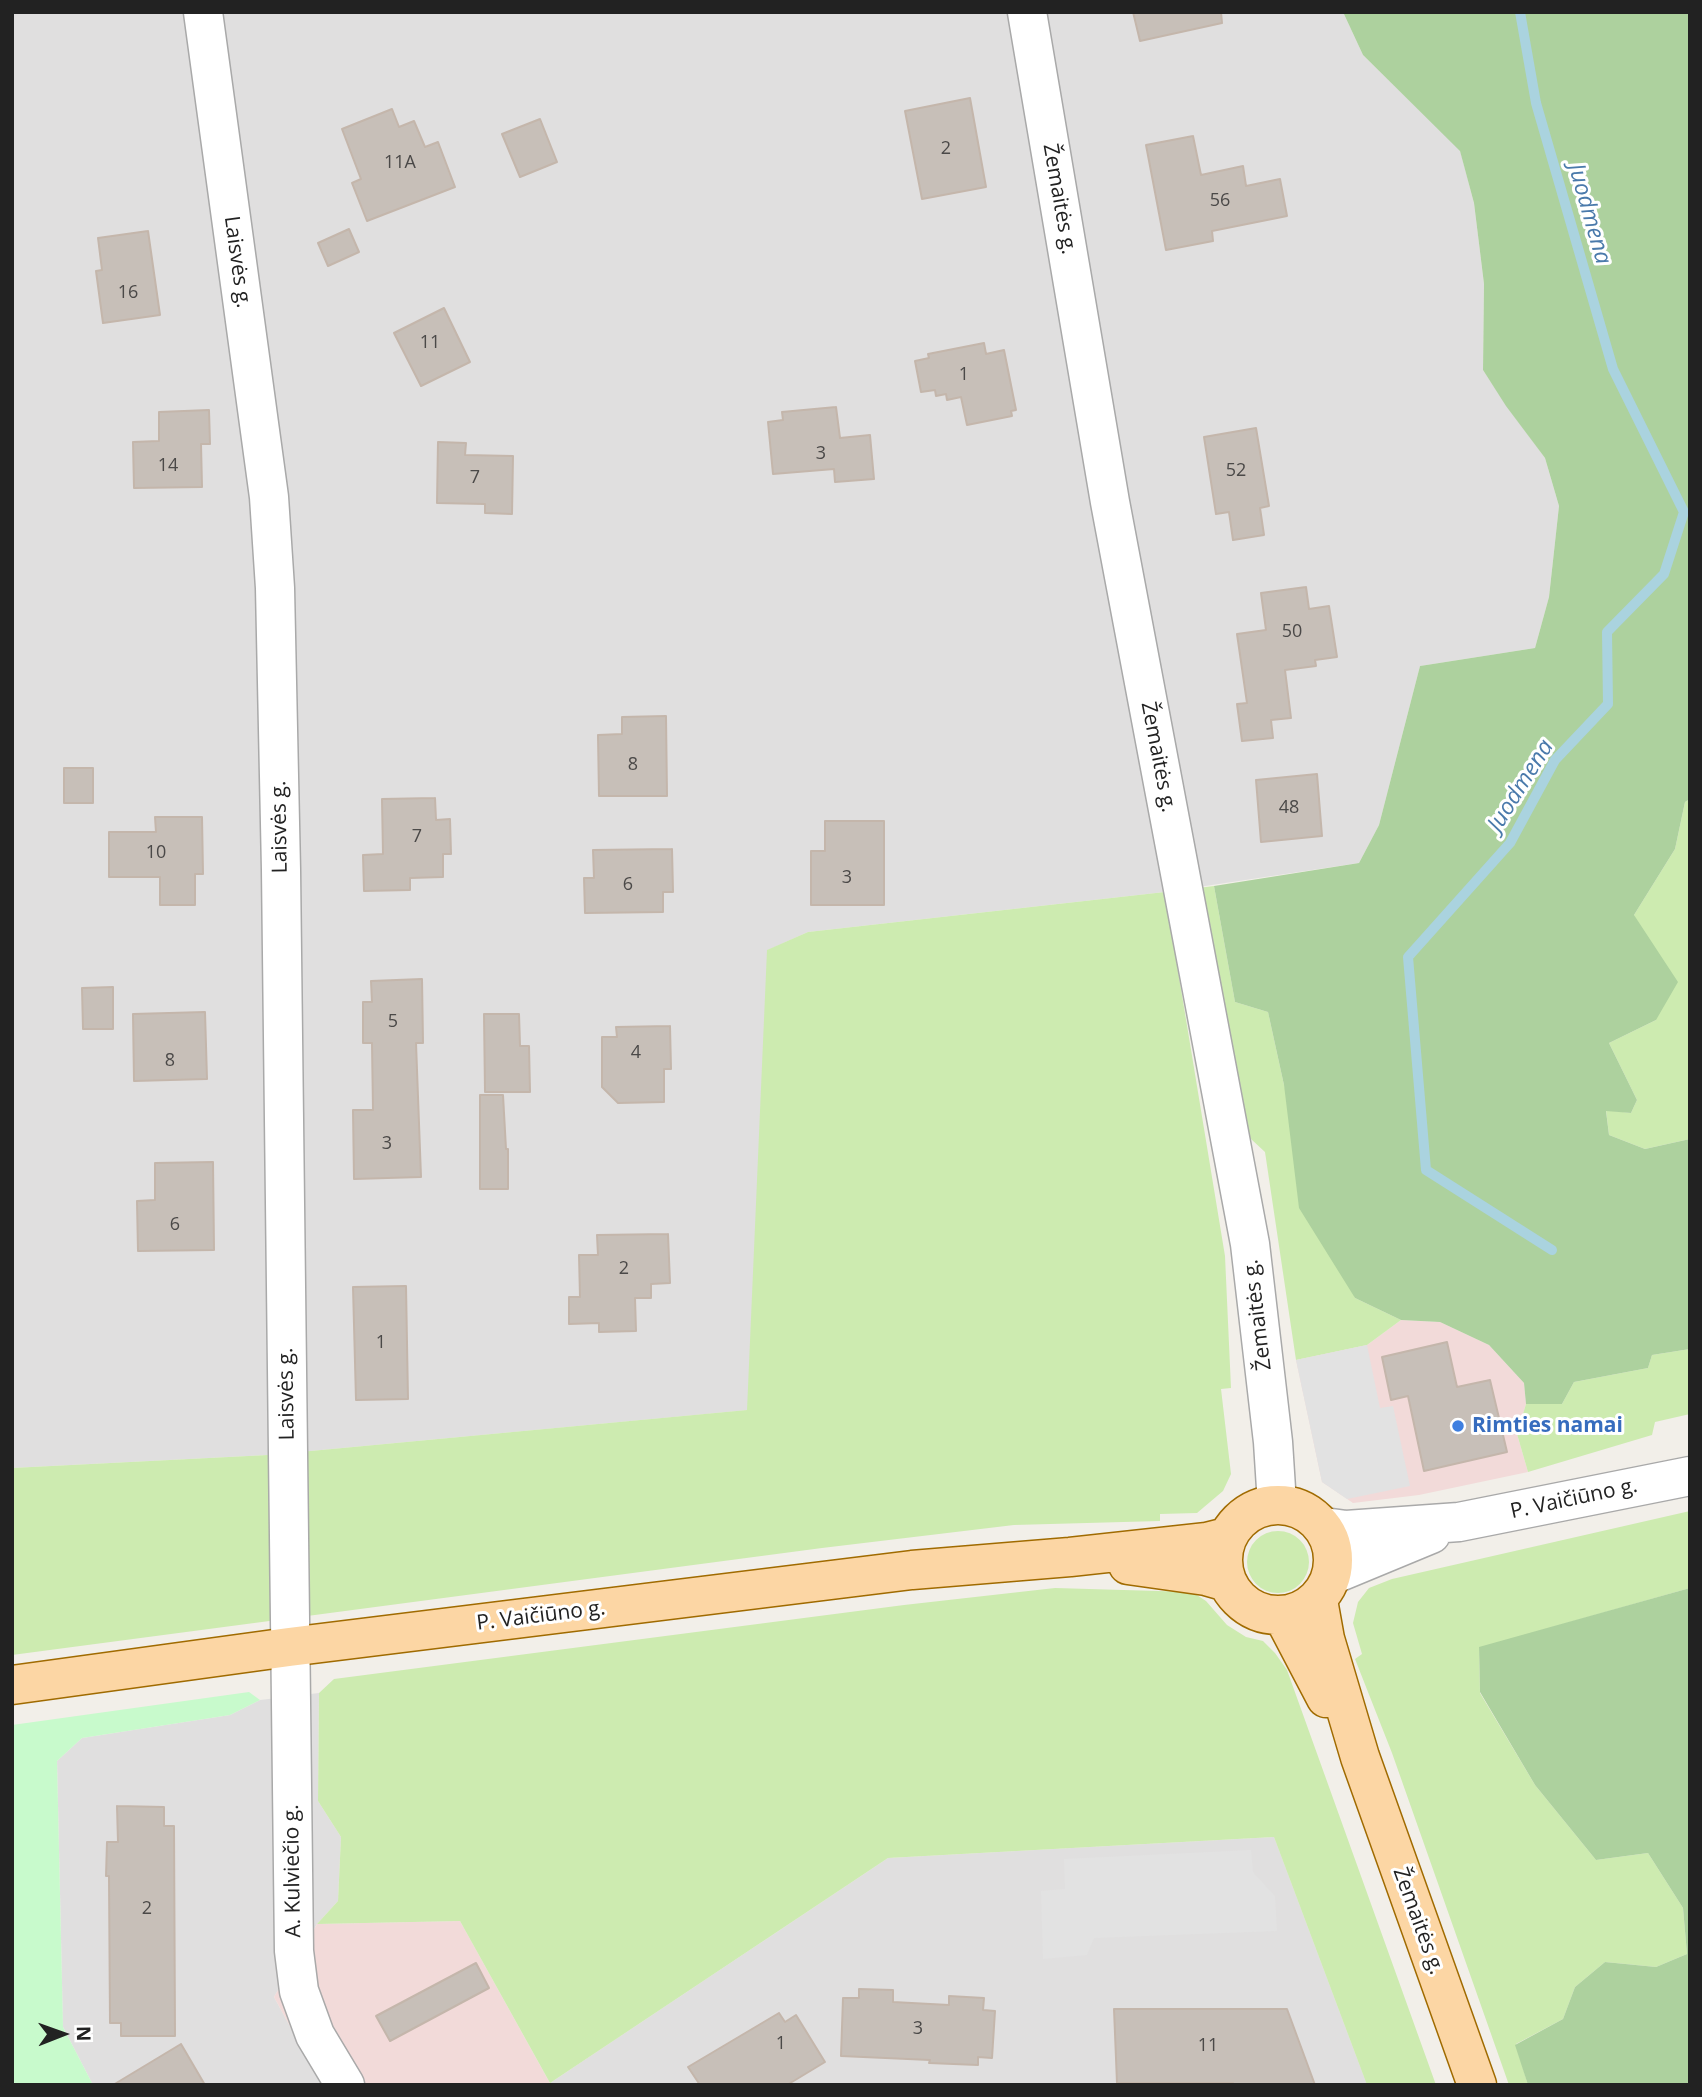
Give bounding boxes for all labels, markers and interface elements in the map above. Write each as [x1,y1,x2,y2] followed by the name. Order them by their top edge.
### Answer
[941,138,951,160] house number: 2
[1037,142,1081,256] street label: Žemaitės g.
[384,152,416,174] house number: 11A
[1561,160,1617,268] water label: Juodmena
[1210,190,1230,212] house number: 56
[218,214,256,310] street label: Laisvės g.
[118,282,138,304] house number: 16
[420,332,440,354] house number: 11
[959,364,969,386] house number: 1
[816,443,826,465] house number: 3
[158,455,178,477] house number: 14
[1226,460,1246,482] house number: 52
[470,467,480,489] house number: 7
[1282,621,1302,643] house number: 50
[1135,700,1181,814] street label: Žemaitės g.
[1482,735,1560,837] water label: Juodmena
[628,754,638,776] house number: 8
[267,780,293,874] street label: Laisvės g.
[1279,797,1299,819] house number: 48
[412,826,422,848] house number: 7
[146,842,166,864] house number: 10
[842,867,852,889] house number: 3
[623,874,633,896] house number: 6
[388,1011,398,1033] house number: 5
[631,1042,641,1064] house number: 4
[165,1050,175,1072] house number: 8
[382,1133,392,1155] house number: 3
[170,1214,180,1236] house number: 6
[619,1258,629,1280] house number: 2
[1239,1258,1277,1372] street label: Žemaitės g.
[376,1332,386,1354] house number: 1
[274,1347,300,1441] street label: Laisvės g.
[1472,1413,1623,1439] place label: Rimties namai
[1450,1418,1466,1434] marker: Rimties namai
[1508,1473,1640,1525] street label: P. Vaičiūno g.
[475,1596,607,1636] street label: P. Vaičiūno g.
[279,1804,307,1938] street label: A. Kulviečio g.
[1387,1864,1449,1978] street label: Žemaitės g.
[142,1898,152,1920] house number: 2
[28,1999,98,2069] north arrow
[913,2018,923,2040] house number: 3
[71,2026,97,2042] text: N
[776,2033,786,2055] house number: 1
[1198,2035,1218,2057] house number: 11

